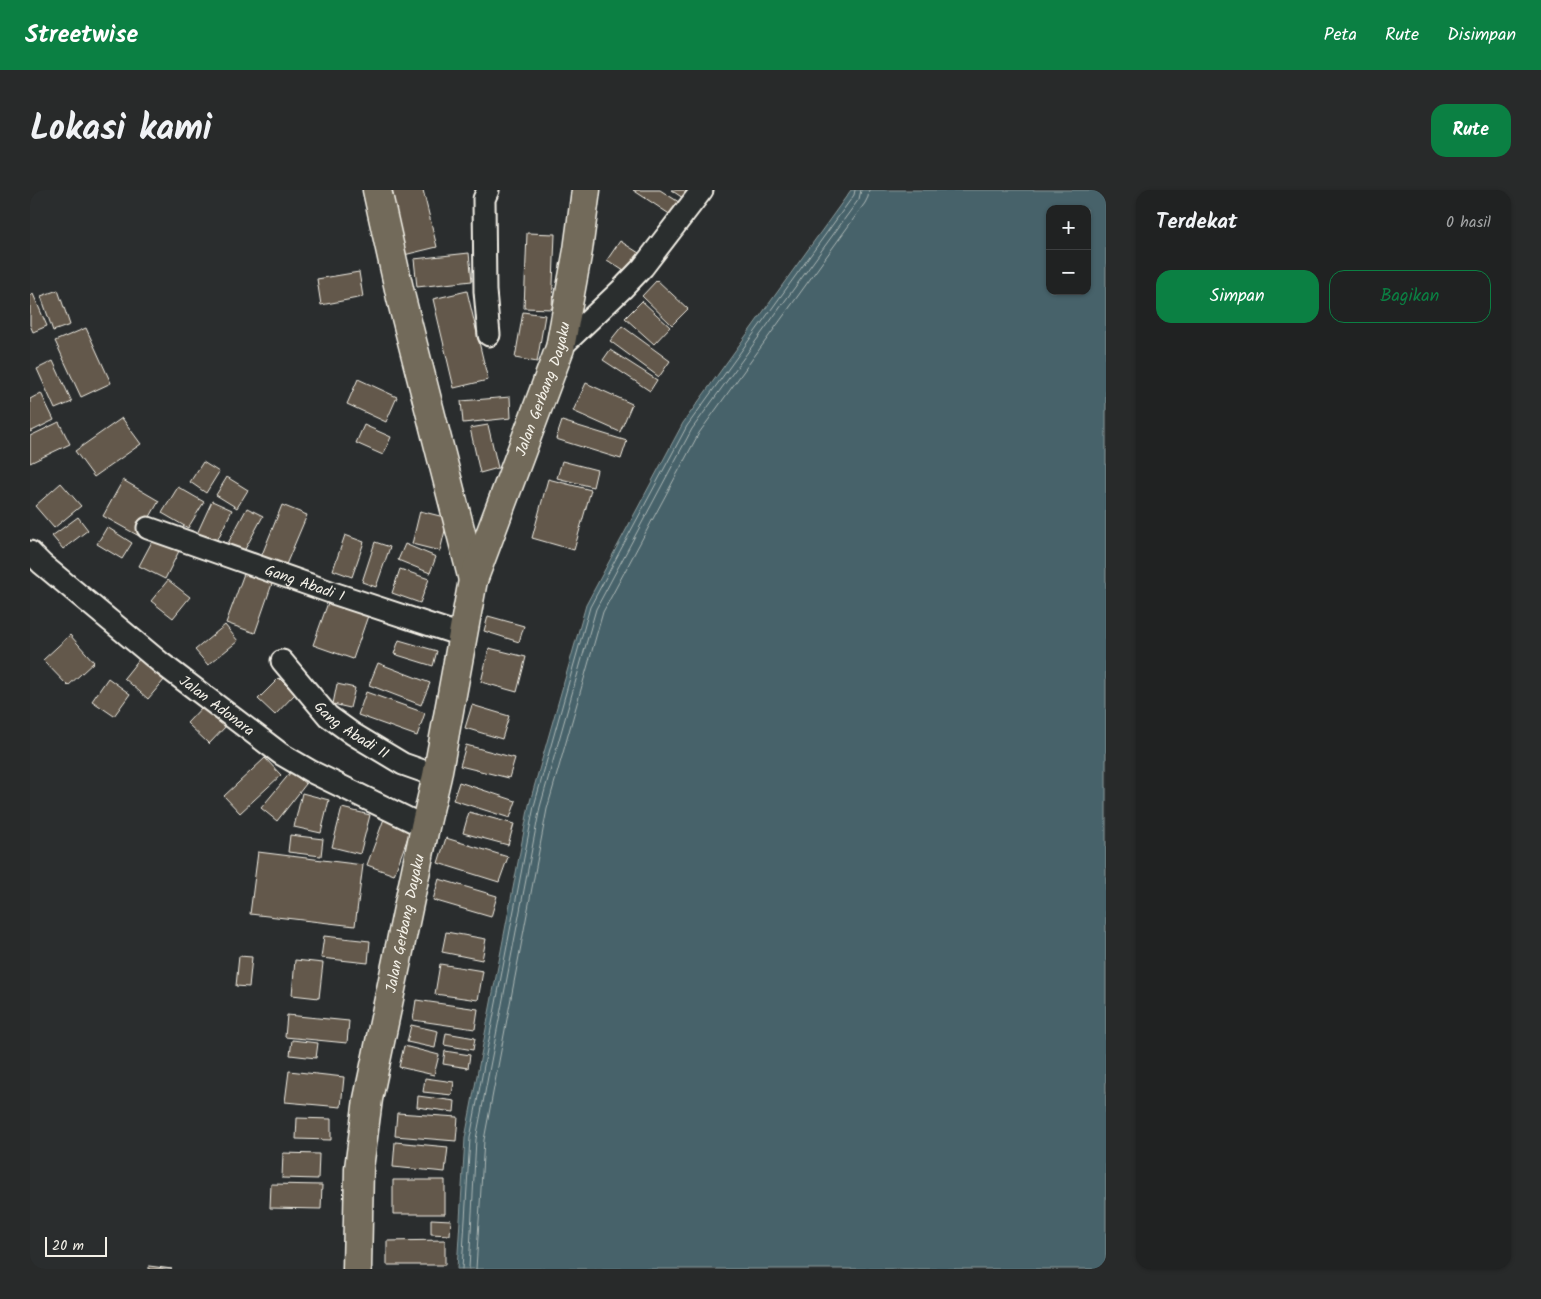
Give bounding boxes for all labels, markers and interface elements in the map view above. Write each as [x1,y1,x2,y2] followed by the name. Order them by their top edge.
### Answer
[25,16,138,55] text: Streetwise
[1324,21,1357,50] text: Peta
[1385,21,1419,50] text: Rute
[1447,21,1516,50] text: Disimpan
[30,102,212,158] text: Lokasi kami
[1431,104,1511,157] button: Rute
[1046,205,1091,295] map controls
[1046,205,1091,250] button: +
[1156,206,1237,239] text: Terdekat
[1446,210,1491,235] text: 0 hasil
[1046,250,1091,295] button: −
[1156,270,1319,323] button: Simpan
[1329,270,1491,323] button: Bagikan
[510,320,578,460] street label: Jalan Gerbang Dayaku
[261,559,348,609] street label: Gang Abadi I
[174,670,259,743] street label: Jalan Adonara
[307,696,394,766] street label: Gang Abadi II
[380,852,432,995] street label: Jalan Gerbang Dayaku
[45,1234,108,1257] scale bar
[52,1235,84,1257] text: 20 m

